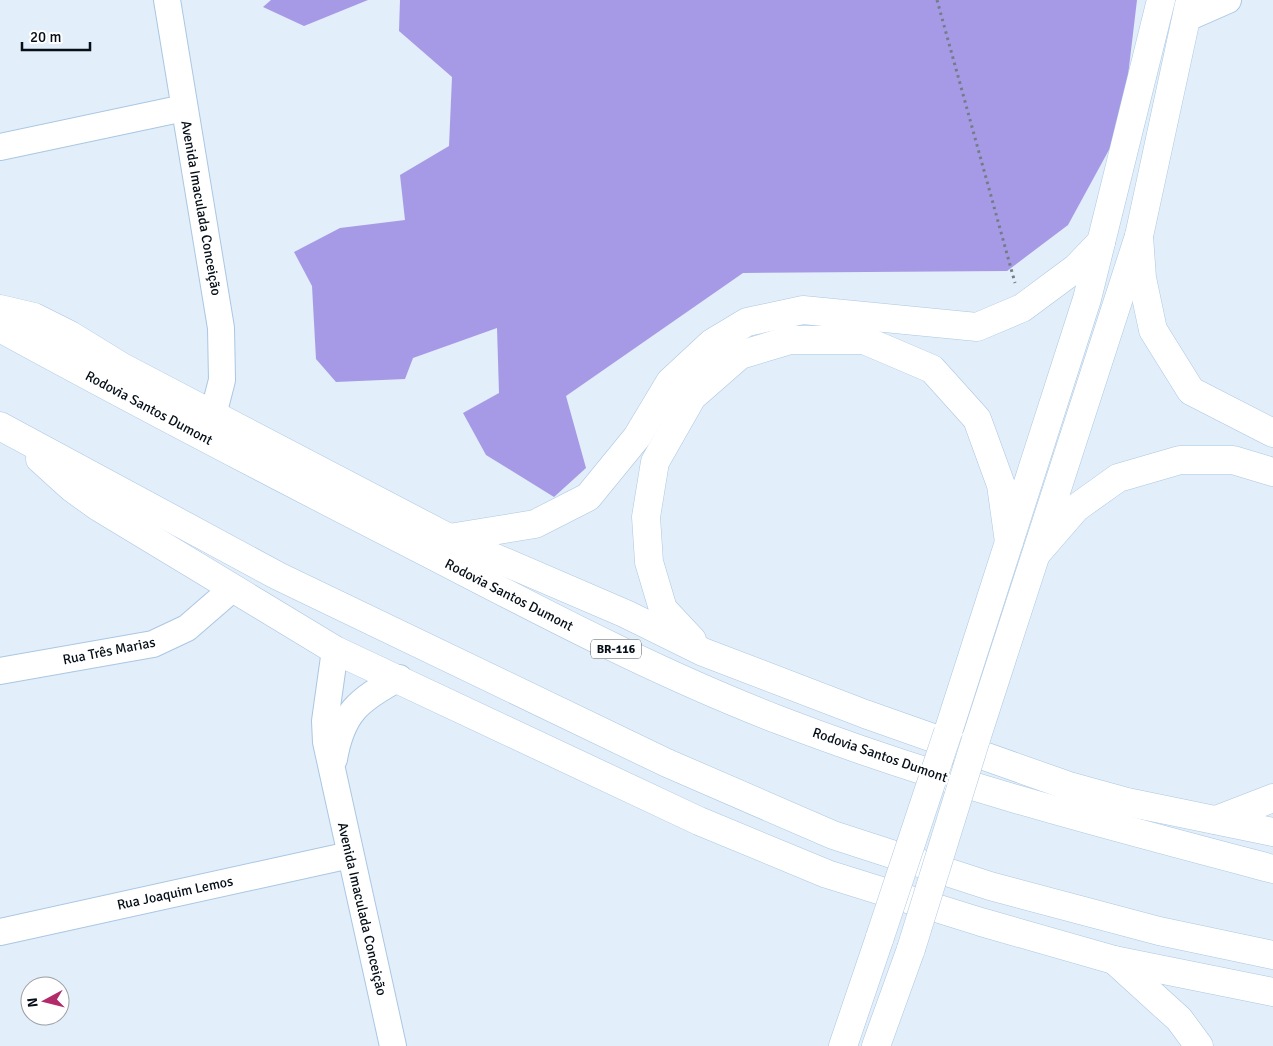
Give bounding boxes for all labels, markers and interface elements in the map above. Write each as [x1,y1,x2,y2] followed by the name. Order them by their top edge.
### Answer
[22,20,90,52] scale bar
[30,28,61,46] text: 20 m
[177,119,225,297] street label: Avenida Imaculada Conceição
[82,367,216,449] street label: Rodovia Santos Dumont
[442,555,576,635] street label: Rodovia Santos Dumont
[61,634,157,668] street label: Rua Três Marias
[591,640,641,659] road number: BR-116
[810,724,950,786] street label: Rodovia Santos Dumont
[334,821,390,997] street label: Avenida Imaculada Conceição
[115,872,235,914] street label: Rua Joaquim Lemos
[20,976,70,1026] north arrow
[24,997,42,1008] text: N

